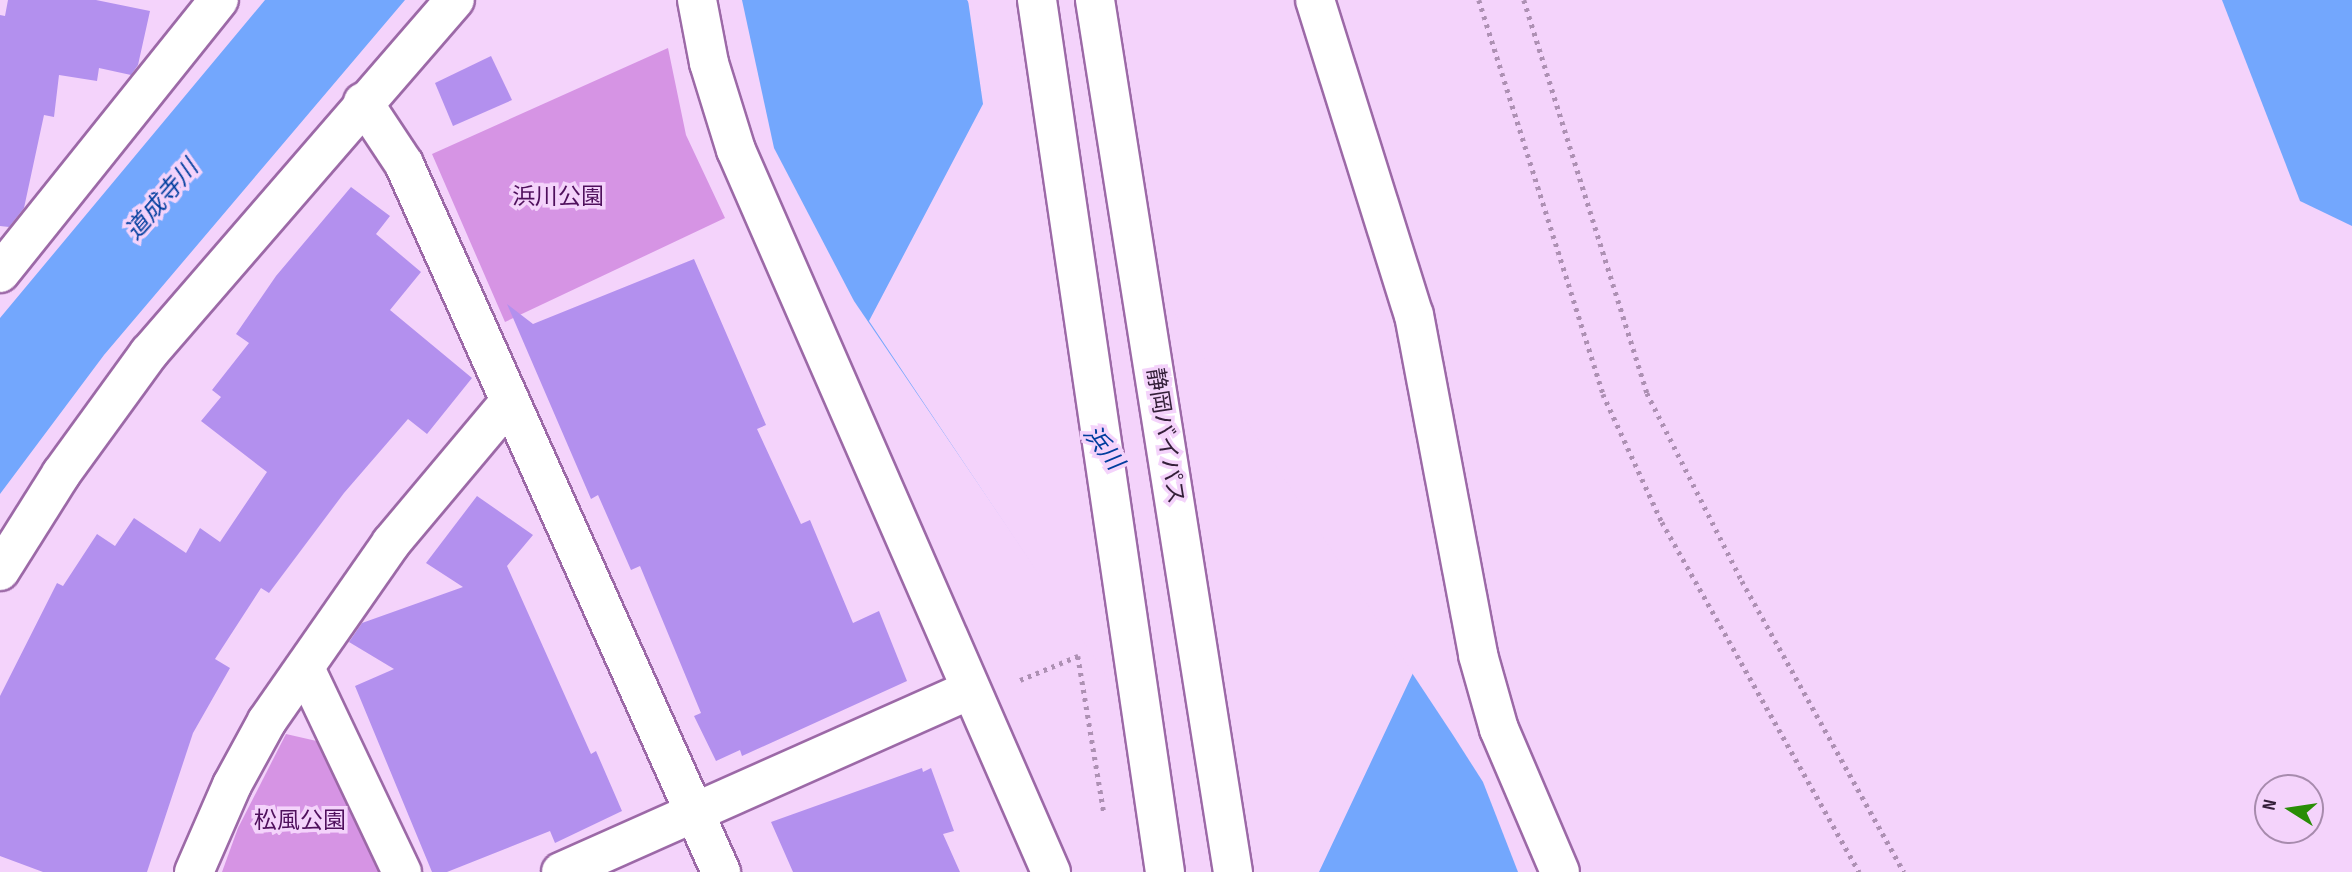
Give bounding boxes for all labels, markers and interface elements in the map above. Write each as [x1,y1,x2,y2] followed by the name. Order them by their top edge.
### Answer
[120,154,204,246] water label: 道成寺川
[512,183,604,211] park label: 浜川公園
[1141,366,1189,506] street label: 静岡バイパス
[1077,420,1129,476] water label: 浜川
[2254,774,2324,844] north arrow
[2258,798,2282,812] text: N
[254,807,346,835] park label: 松風公園

